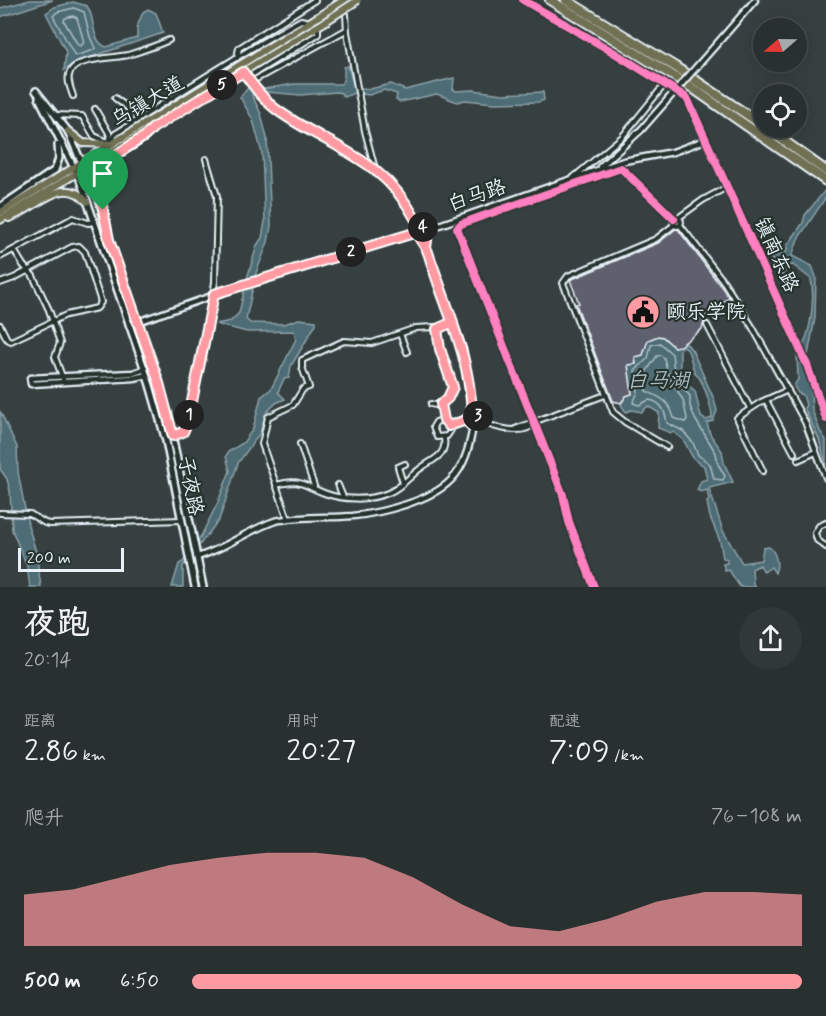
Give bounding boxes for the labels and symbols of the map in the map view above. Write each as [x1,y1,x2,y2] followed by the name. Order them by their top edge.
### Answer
[753,18,807,72] north arrow
[107,70,189,134] street label: 乌镇大道
[207,70,237,100] pin: 5
[77,148,128,210] pin
[444,173,511,219] street label: 白马路
[408,212,438,242] pin: 4
[747,213,805,298] street label: 镇南东路
[336,237,366,267] pin: 2
[625,294,661,330] public building icon: 颐乐学院
[666,299,746,326] place label: 颐乐学院
[627,367,691,395] water label: 白马湖
[174,400,204,430] pin: 1
[463,401,493,431] pin: 3
[171,454,209,519] street label: 子夜路
[18,545,124,572] scale bar

